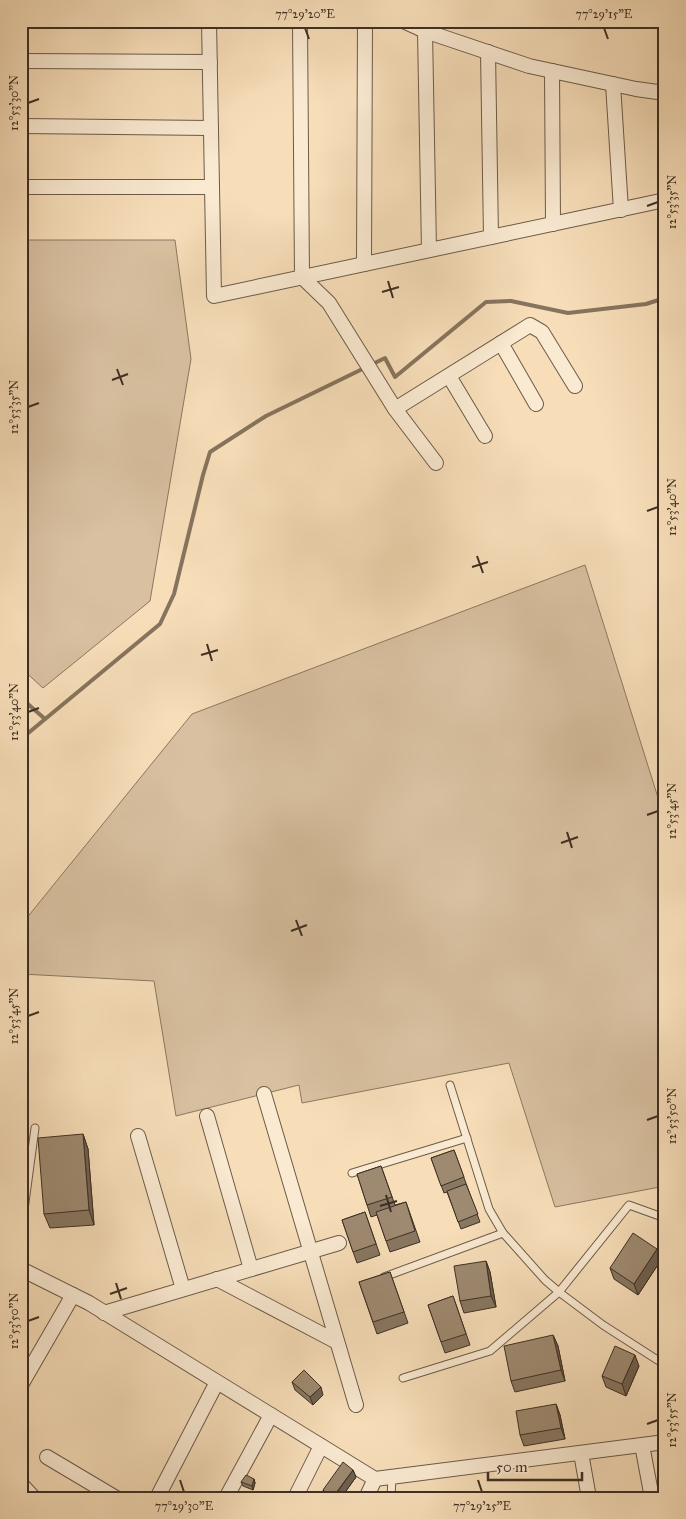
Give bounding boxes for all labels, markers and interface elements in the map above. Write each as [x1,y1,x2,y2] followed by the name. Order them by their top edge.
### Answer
[275,7,335,21] text: 77°29'20"E
[576,7,633,21] text: 77°29'15"E
[7,75,21,131] text: 12°53'30"N
[665,175,679,229] text: 12°53'35"N
[7,380,21,434] text: 12°53'35"N
[665,478,679,536] text: 12°53'40"N
[7,683,21,741] text: 12°53'40"N
[665,783,679,839] text: 12°53'45"N
[7,988,21,1044] text: 12°53'45"N
[665,1088,679,1144] text: 12°53'50"N
[7,1293,21,1349] text: 12°53'50"N
[665,1392,679,1448] text: 12°53'55"N
[488,1449,582,1481] scale bar
[496,1458,528,1476] text: 50 m
[155,1499,214,1513] text: 77°29'30"E
[453,1499,511,1513] text: 77°29'25"E

